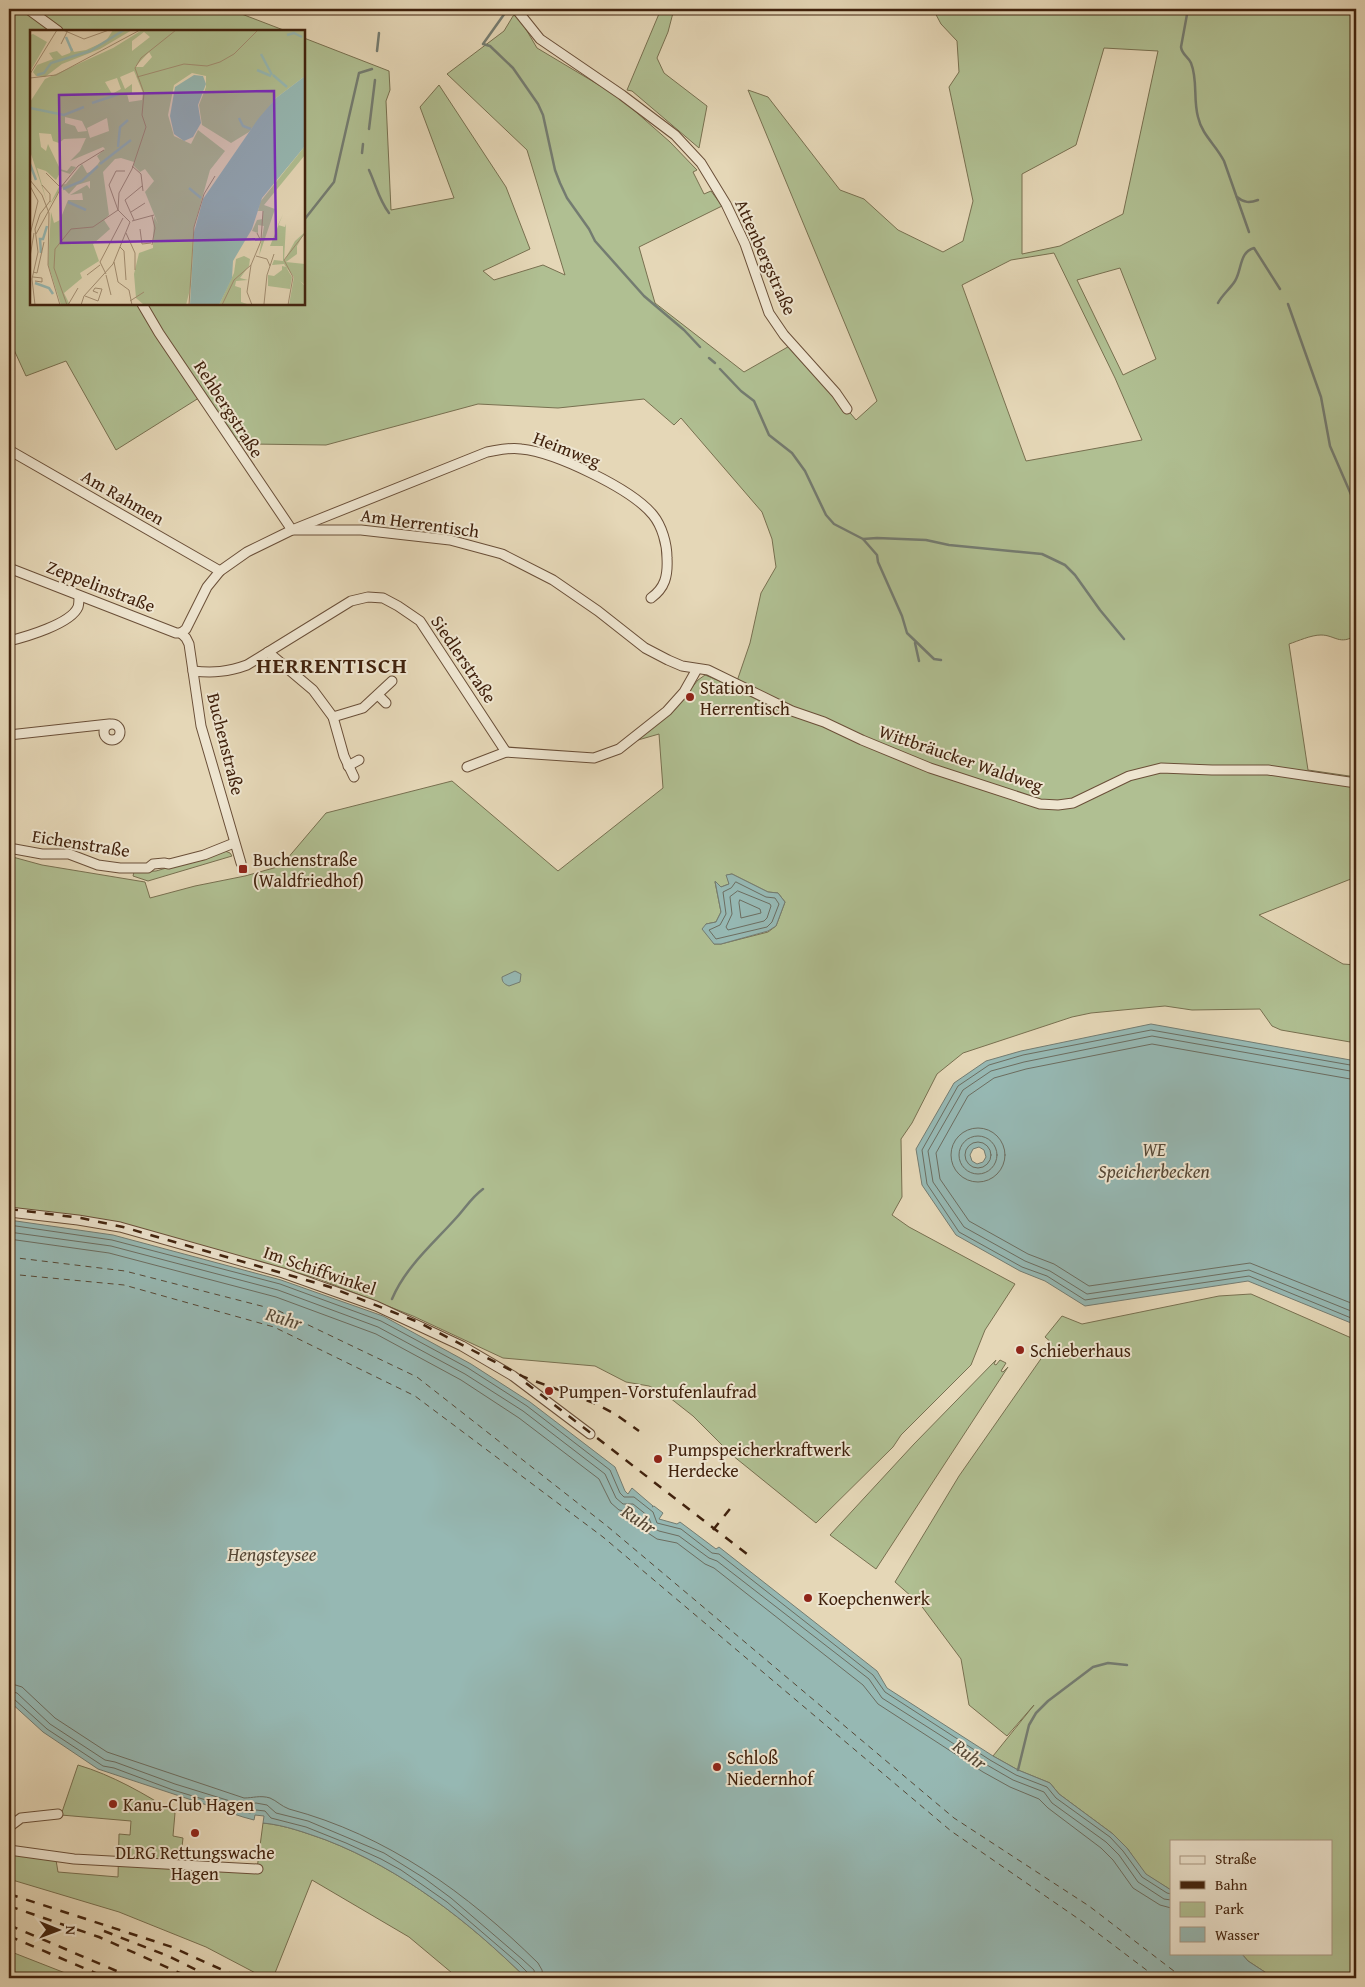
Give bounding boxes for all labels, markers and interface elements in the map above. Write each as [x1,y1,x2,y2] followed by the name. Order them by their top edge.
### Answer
[30,30,305,305] inset map
[728,195,804,319] street label: Attenbergstraße
[187,355,271,463] street label: Rehbergstraße
[529,424,605,474] street label: Heimweg
[76,462,170,532] street label: Am Rahmen
[359,501,481,545] street label: Am Herrentisch
[43,553,159,619] street label: Zeppelinstraße
[425,610,503,708] street label: Siedlerstraße
[256,649,408,681] district label: HERRENTISCH
[700,674,790,722] place label: Station Herrentisch
[200,690,252,798] street label: Buchenstraße
[684,691,696,703] marker: Station Herrentisch
[875,717,1047,799] street label: Wittbräucker Waldweg
[30,822,132,864] street label: Eichenstraße
[253,846,364,894] place label: Buchenstraße (Waldfriedhof)
[237,863,249,875] marker: Buchenstraße (Waldfriedhof)
[1098,1135,1210,1185] water label: WE Speicherbecken
[260,1238,380,1302] street label: Im Schiffwinkel
[261,1299,306,1337] water label: Ruhr
[1030,1337,1131,1364] place label: Schieberhaus
[1014,1344,1026,1356] marker: Schieberhaus
[559,1378,757,1405] place label: Pumpen-Vorstufenlaufrad
[543,1385,555,1397] marker: Pumpen-Vorstufenlaufrad
[668,1436,851,1484] place label: Pumpspeicherkraftwerk Herdecke
[652,1453,664,1465] marker: Pumpspeicherkraftwerk Herdecke
[615,1497,663,1541] water label: Ruhr
[227,1540,317,1568] water label: Hengsteysee
[818,1585,931,1612] place label: Koepchenwerk
[802,1592,814,1604] marker: Koepchenwerk
[946,1731,994,1777] water label: Ruhr
[727,1744,815,1792] place label: Schloß Niedernhof
[711,1761,723,1773] marker: Schloß Niedernhof
[123,1791,254,1818] place label: Kanu-Club Hagen
[107,1798,119,1810] marker: Kanu-Club Hagen
[189,1827,201,1839] marker: DLRG Rettungswache Hagen
[115,1839,275,1887] place label: DLRG Rettungswache Hagen
[1170,1840,1332,1954] legend
[1215,1848,1257,1869] text: Straße
[1215,1874,1248,1895] text: Bahn
[1215,1898,1244,1919] text: Park
[32,1904,82,1954] north arrow
[1215,1924,1259,1945] text: Wasser
[61,1925,81,1936] text: N

